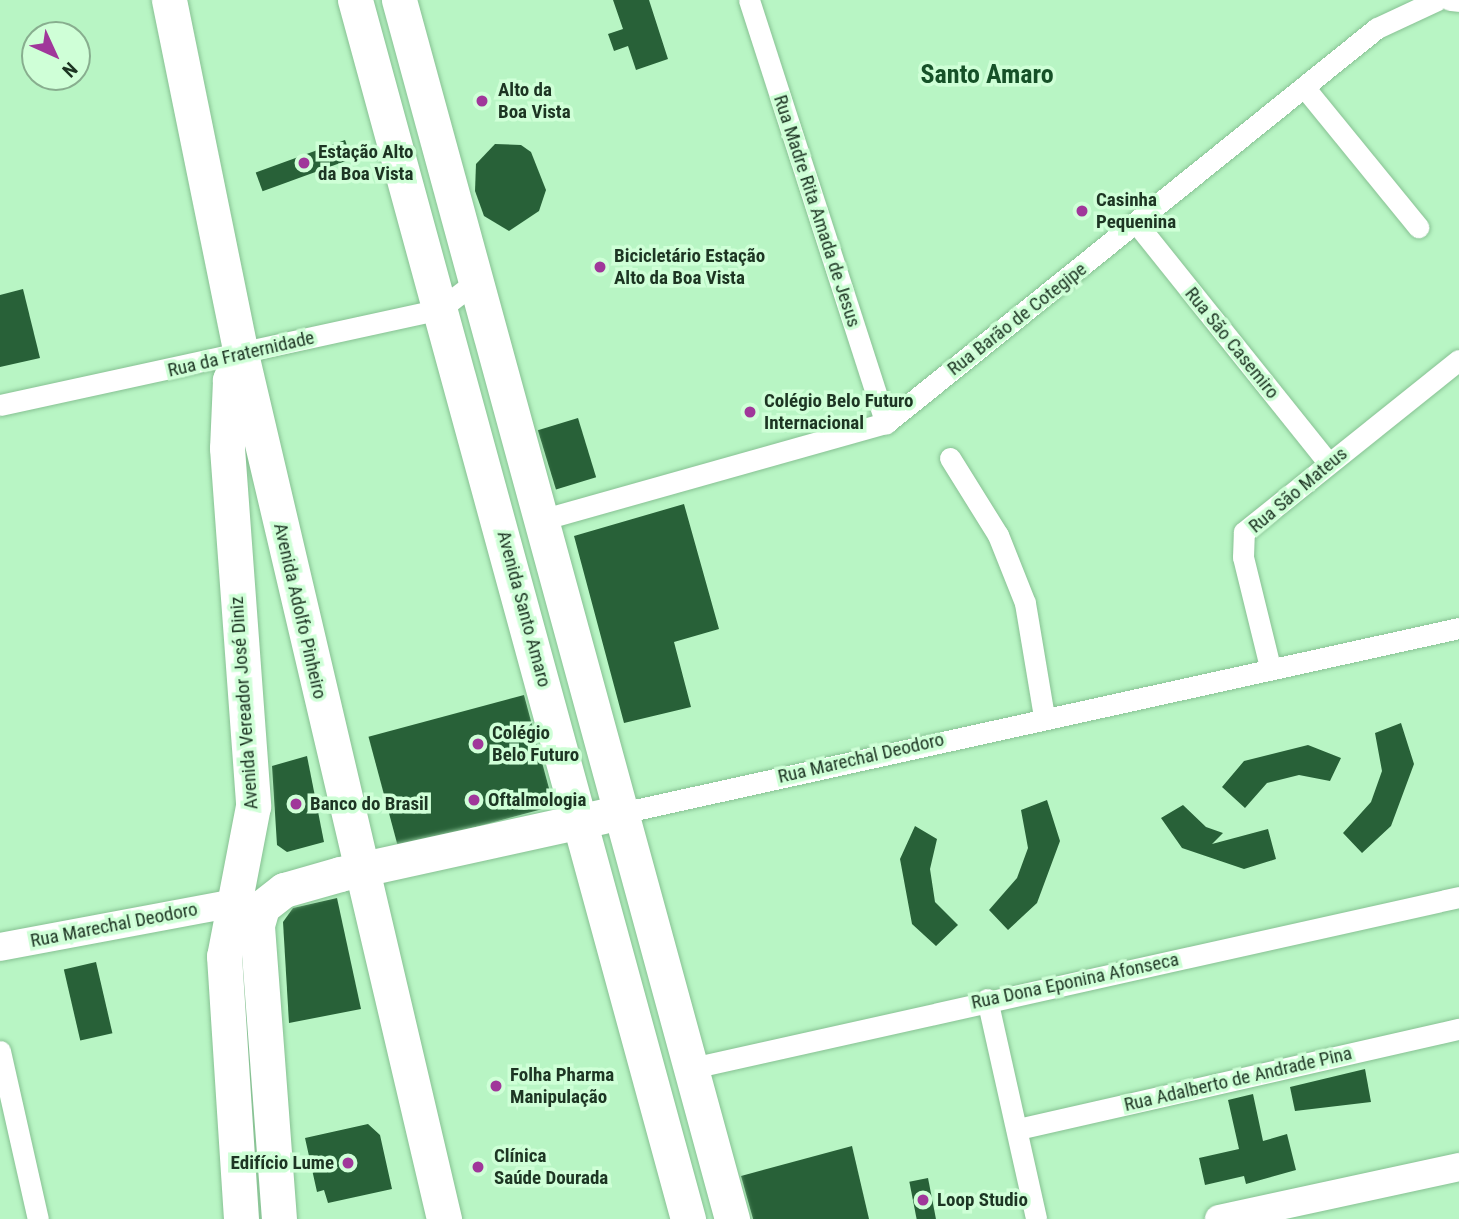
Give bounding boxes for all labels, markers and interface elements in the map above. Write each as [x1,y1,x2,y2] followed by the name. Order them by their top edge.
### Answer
[21,21,91,91] north arrow
[58,58,82,82] text: N
[920,59,1054,91] district label: Santo Amaro
[498,79,571,123] place label: Alto da Boa Vista
[472,91,492,111] marker: Alto da Boa Vista
[769,92,865,330] street label: Rua Madre Rita Amada de Jesus
[318,141,413,185] place label: Estação Alto da Boa Vista
[296,155,312,171] marker: Estação Alto da Boa Vista
[1096,189,1176,233] place label: Casinha Pequenina
[1074,203,1090,219] marker: Casinha Pequenina
[614,245,765,289] place label: Bicicletário Estação Alto da Boa Vista
[943,258,1091,380] street label: Rua Barão de Cotegipe
[592,259,608,275] marker: Bicicletário Estação Alto da Boa Vista
[1180,283,1284,403] street label: Rua São Casemiro
[165,326,317,382] street label: Rua da Fraternidade
[764,390,913,434] place label: Colégio Belo Futuro Internacional
[742,404,758,420] marker: Colégio Belo Futuro Internacional
[1244,442,1352,538] street label: Rua São Mateus
[269,521,331,701] street label: Avenida Adolfo Pinheiro
[492,528,556,690] street label: Avenida Santo Amaro
[225,596,263,810] street label: Avenida Vereador José Diniz
[492,722,579,766] place label: Colégio Belo Futuro
[776,728,946,788] street label: Rua Marechal Deodoro
[470,736,486,752] marker: Colégio Belo Futuro
[488,789,586,811] place label: Oftalmologia
[466,792,482,808] marker: Oftalmologia
[310,793,429,815] place label: Banco do Brasil
[288,796,304,812] marker: Banco do Brasil
[28,898,200,952] street label: Rua Marechal Deodoro
[969,948,1181,1014] street label: Rua Dona Eponina Afonseca
[1122,1042,1354,1116] street label: Rua Adalberto de Andrade Pina
[510,1064,614,1108] place label: Folha Pharma Manipulação
[488,1078,504,1094] marker: Folha Pharma Manipulação
[494,1145,608,1189] place label: Clínica Saúde Dourada
[231,1152,334,1174] place label: Edifício Lume
[340,1155,356,1171] marker: Edifício Lume
[468,1157,488,1177] marker: Clínica Saúde Dourada
[937,1189,1028,1211] place label: Loop Studio
[915,1192,931,1208] marker: Loop Studio

